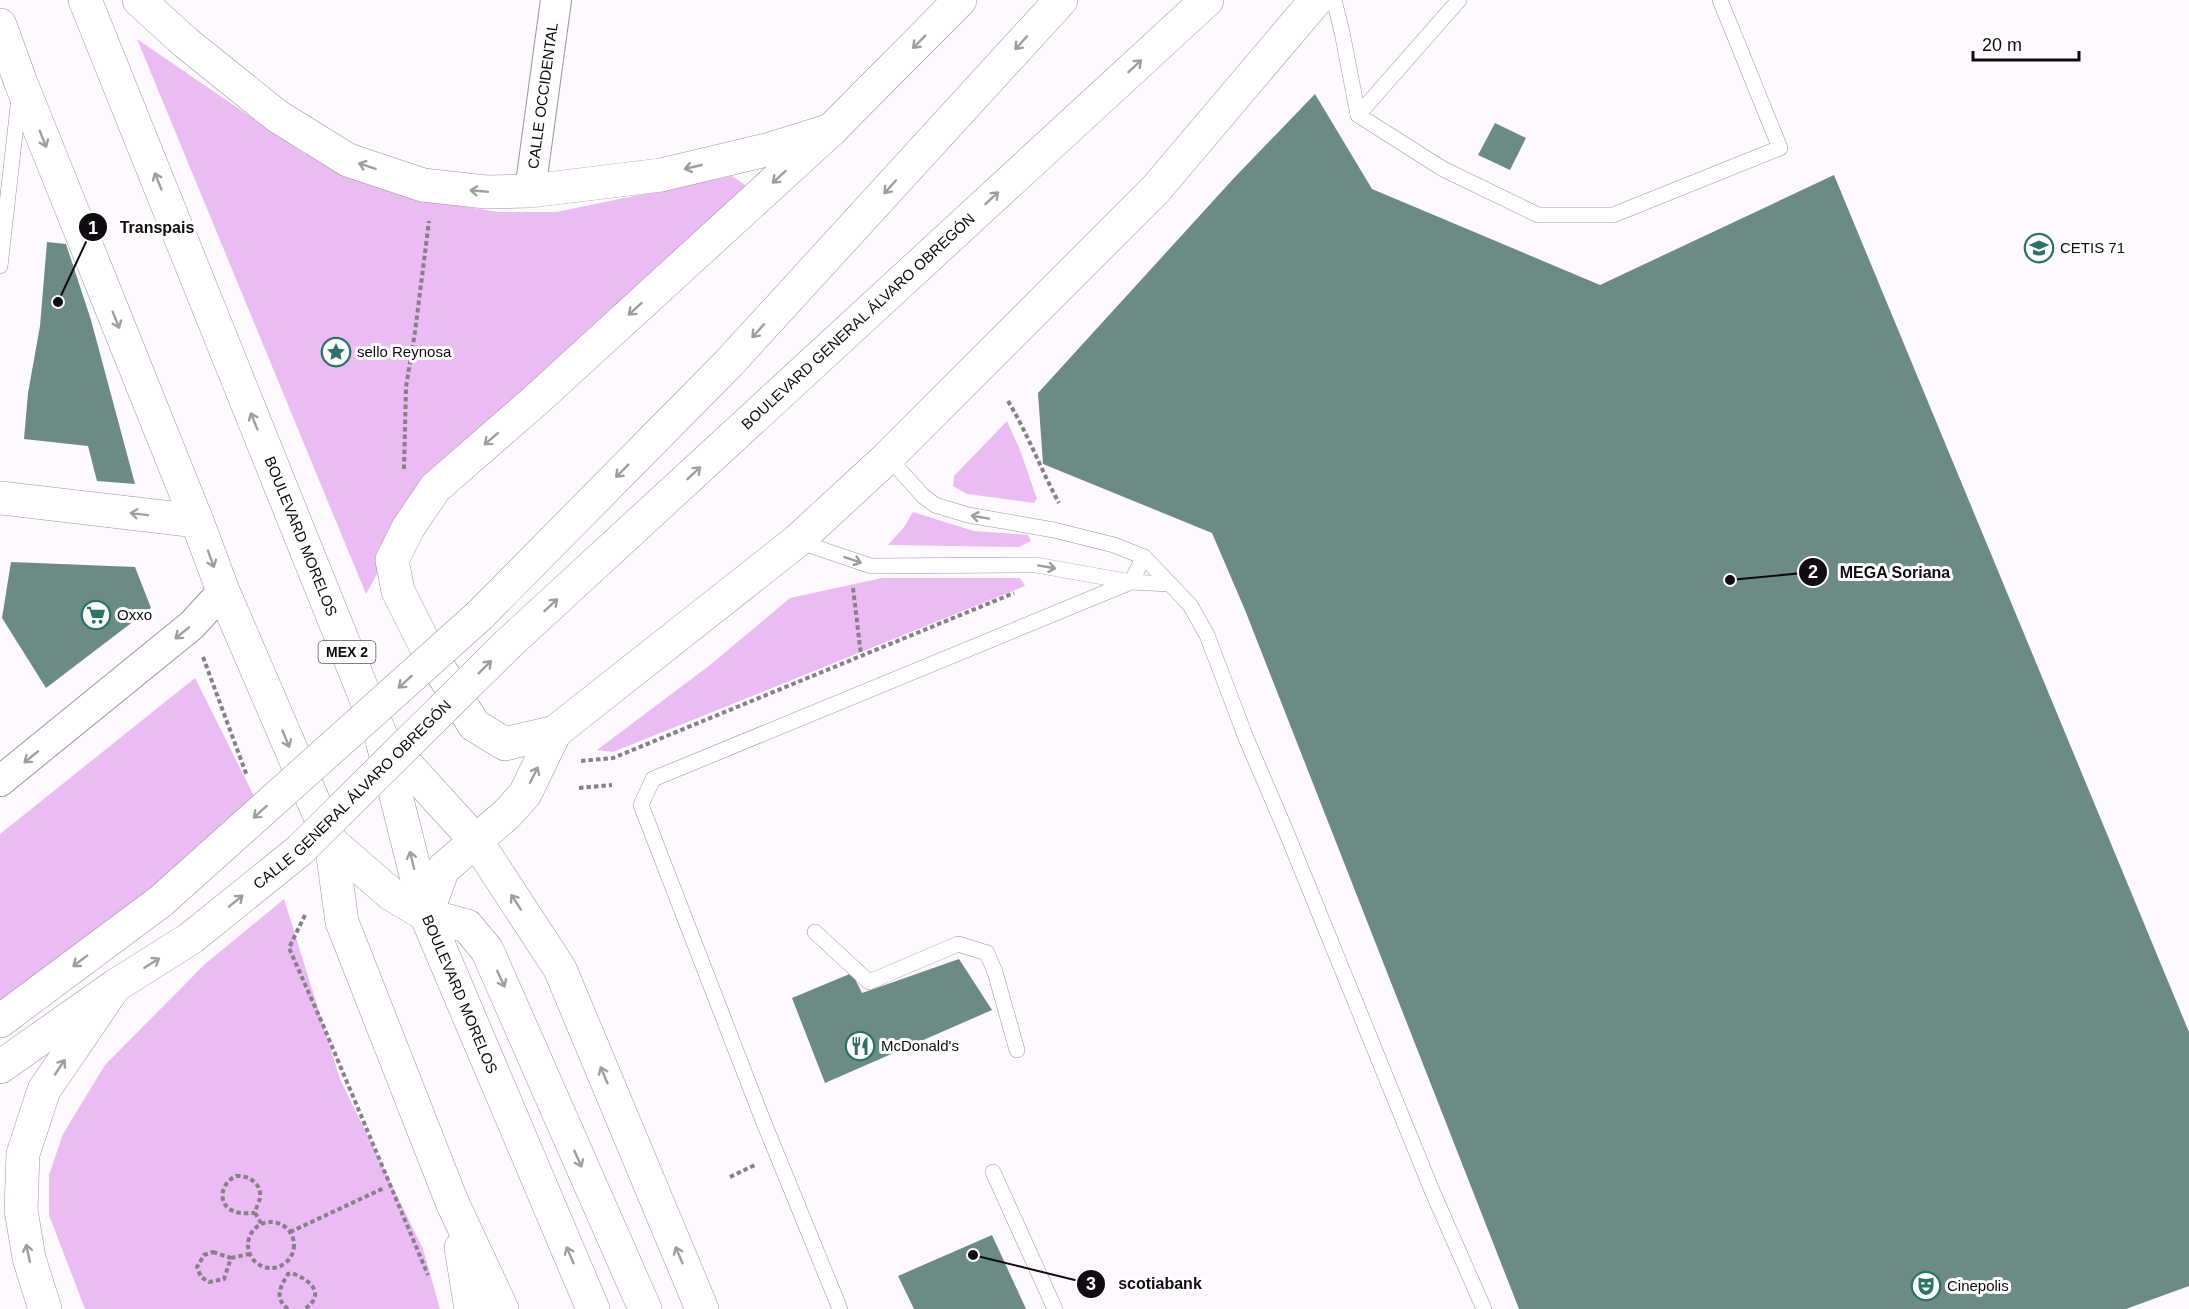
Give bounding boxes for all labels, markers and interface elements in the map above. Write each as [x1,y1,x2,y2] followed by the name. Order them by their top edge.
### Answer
[524,22,561,170] street label: CALLE OCCIDENTAL
[1973,24,2080,62] scale bar
[912,34,927,49] one-way arrow
[1015,35,1029,50] one-way arrow
[1982,35,2022,55] text: 20 m
[1128,59,1143,73] one-way arrow
[39,129,50,147] one-way arrow
[358,160,377,171] one-way arrow
[684,161,703,173] one-way arrow
[772,170,787,185] one-way arrow
[152,173,163,191] one-way arrow
[883,179,897,194] one-way arrow
[470,185,490,196] one-way arrow
[984,191,999,205] one-way arrow
[78,210,206,244] callout: Transpais
[738,210,978,433] street label: BOULEVARD GENERAL ÁLVARO OBREGÓN
[88,218,98,238] text: 1
[120,219,194,236] text: Transpais
[2023,232,2055,264] school or university icon: CETIS 71
[2060,239,2125,256] place label: CETIS 71
[628,302,643,316] one-way arrow
[111,310,122,328] one-way arrow
[751,323,765,338] one-way arrow
[320,336,352,368] place icon: sello Reynosa
[357,343,452,360] place label: sello Reynosa
[248,412,259,430] one-way arrow
[483,432,499,446] one-way arrow
[261,454,341,618] street label: BOULEVARD MORELOS
[615,463,630,478] one-way arrow
[686,466,701,480] one-way arrow
[130,508,150,519] one-way arrow
[971,511,991,522] one-way arrow
[207,550,218,568] one-way arrow
[1798,555,1963,589] callout: MEGA Soriana
[843,556,862,567] one-way arrow
[1037,562,1056,573] one-way arrow
[1808,562,1818,582] text: 2
[1840,564,1950,581] text: MEGA Soriana
[543,598,558,612] one-way arrow
[80,599,112,631] supermarket icon: Oxxo
[117,606,152,623] place label: Oxxo
[175,626,190,640] one-way arrow
[318,641,376,663] road number: MEX 2
[477,660,492,674] one-way arrow
[398,675,413,689] one-way arrow
[250,696,454,892] street label: CALLE GENERAL ÁLVARO OBREGÓN
[281,730,292,748] one-way arrow
[23,750,39,763] one-way arrow
[528,767,540,784] one-way arrow
[253,805,268,819] one-way arrow
[406,851,418,870] one-way arrow
[510,894,522,911] one-way arrow
[228,895,244,908] one-way arrow
[419,912,501,1076] street label: BOULEVARD MORELOS
[73,955,89,967] one-way arrow
[143,956,160,968] one-way arrow
[496,970,508,988] one-way arrow
[844,1030,876,1062] restaurant icon: McDonald's
[881,1037,959,1054] place label: McDonald's
[54,1059,66,1076] one-way arrow
[598,1066,609,1085] one-way arrow
[573,1149,585,1167] one-way arrow
[22,1244,33,1263] one-way arrow
[564,1246,575,1264] one-way arrow
[673,1246,684,1265] one-way arrow
[1076,1267,1214,1301] callout: scotiabank
[1910,1270,1942,1302] theatre icon: Cinepolis
[1086,1274,1096,1294] text: 3
[1118,1275,1202,1292] text: scotiabank
[1947,1277,2009,1294] place label: Cinepolis

